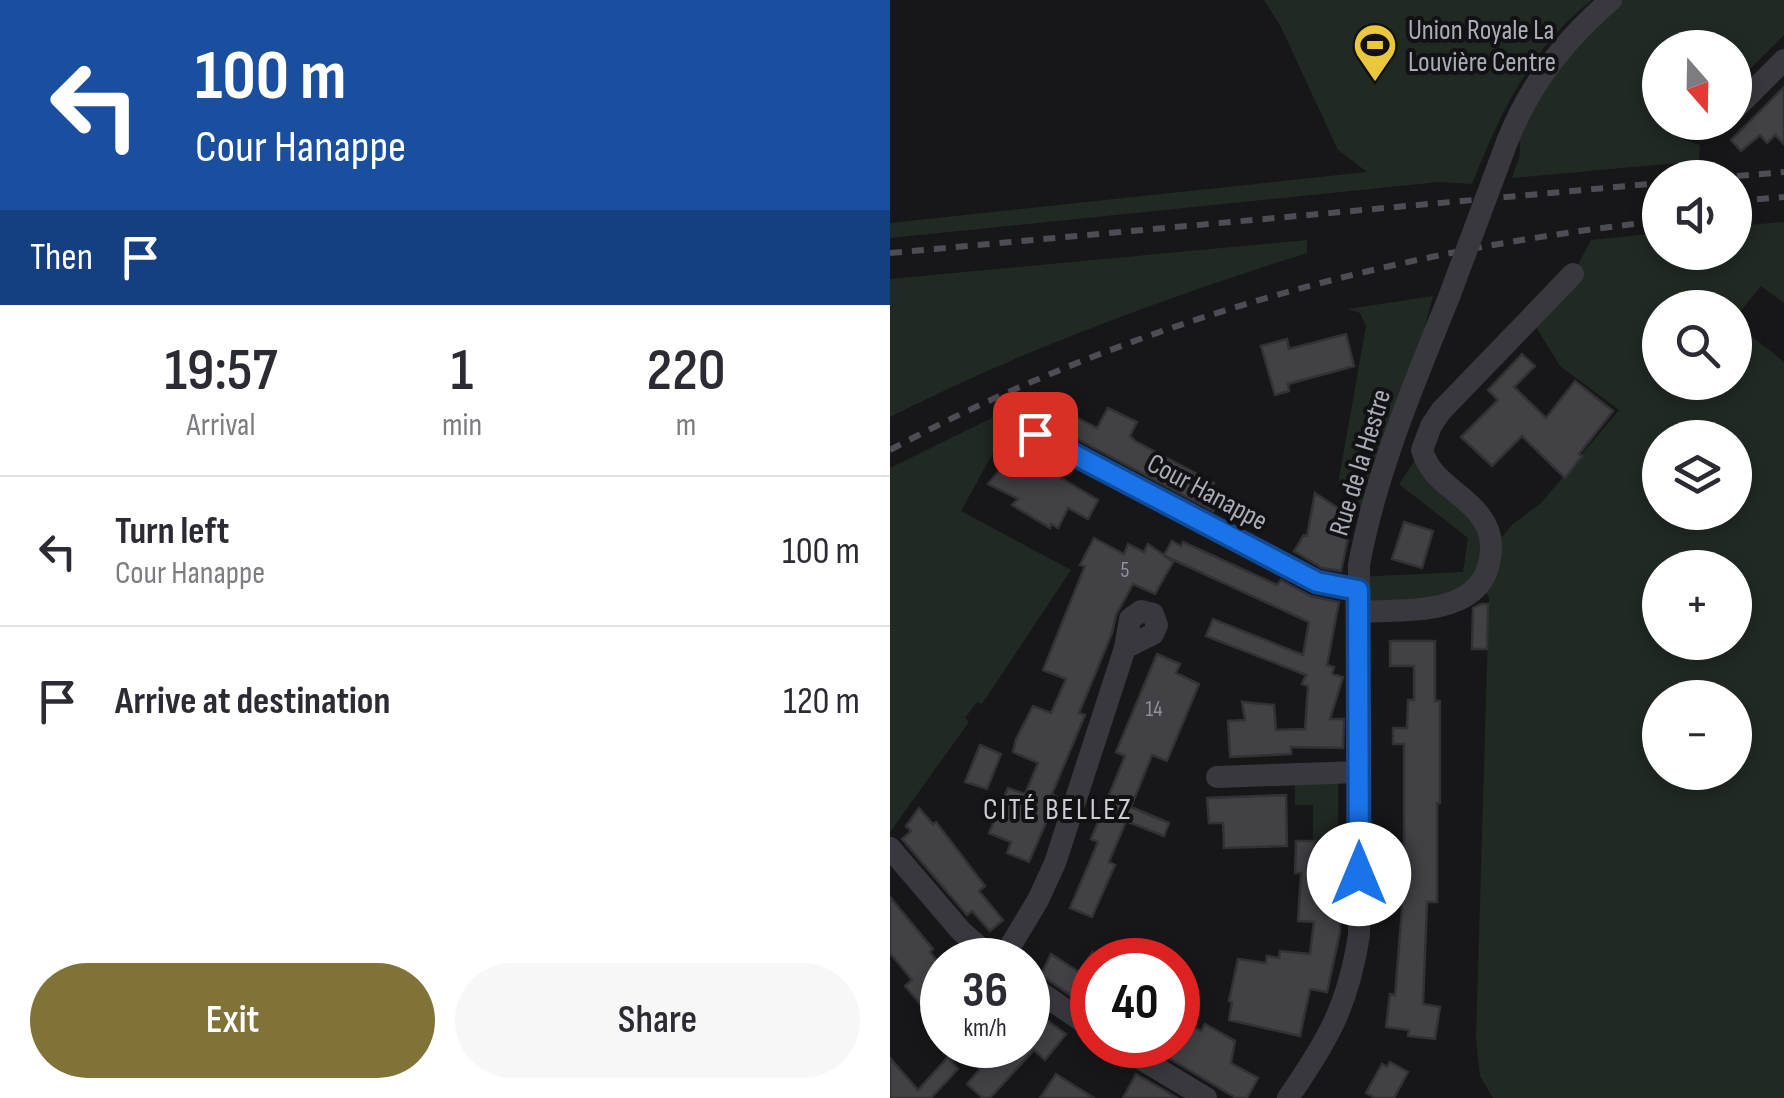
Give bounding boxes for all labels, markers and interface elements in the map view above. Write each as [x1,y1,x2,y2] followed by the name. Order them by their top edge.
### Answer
[1408,14,1556,79] place label: Union Royale La Louvière Centre
[1352,22,1398,83] sports icon: Union Royale La Louvière Centre
[1642,30,1752,140] north arrow
[1642,30,1752,790] map controls
[195,35,346,119] text: 100 m
[30,40,160,170] icon: left
[195,120,406,175] text: Cour Hanappe
[1642,160,1752,270] button: sound
[113,230,168,285] icon: arrive
[30,235,93,280] text: Then
[1642,290,1752,400] button: search
[164,335,278,407] text: 19:57
[451,335,473,407] text: 1
[646,335,726,407] text: 220
[1323,385,1398,540] street label: Rue de la Hestre
[993,392,1078,477] pin
[187,406,255,445] text: Arrival
[442,406,482,445] text: min
[676,406,696,445] text: m
[1008,407,1063,462] icon: arrive
[1642,420,1752,530] button: layers
[1142,447,1273,538] street label: Cour Hanappe
[115,509,229,554] text: Turn left
[30,524,85,579] icon: left
[782,529,860,574] text: 100 m
[1642,550,1752,660] button: +
[115,554,265,593] text: Cour Hanappe
[1121,557,1130,584] house number: 5
[30,674,85,729] icon: arrive
[115,679,390,724] text: Arrive at destination
[783,679,860,724] text: 120 m
[1642,680,1752,790] button: −
[1146,696,1162,723] house number: 14
[983,792,1133,828] district label: CITÉ BELLEZ
[1307,822,1411,926] position arrow
[1070,938,1200,1068] speed limit sign: 40
[962,961,1008,1021] text: 36
[30,963,435,1078] button: Exit
[455,963,860,1078] button: Share
[963,1013,1007,1044] text: km/h

